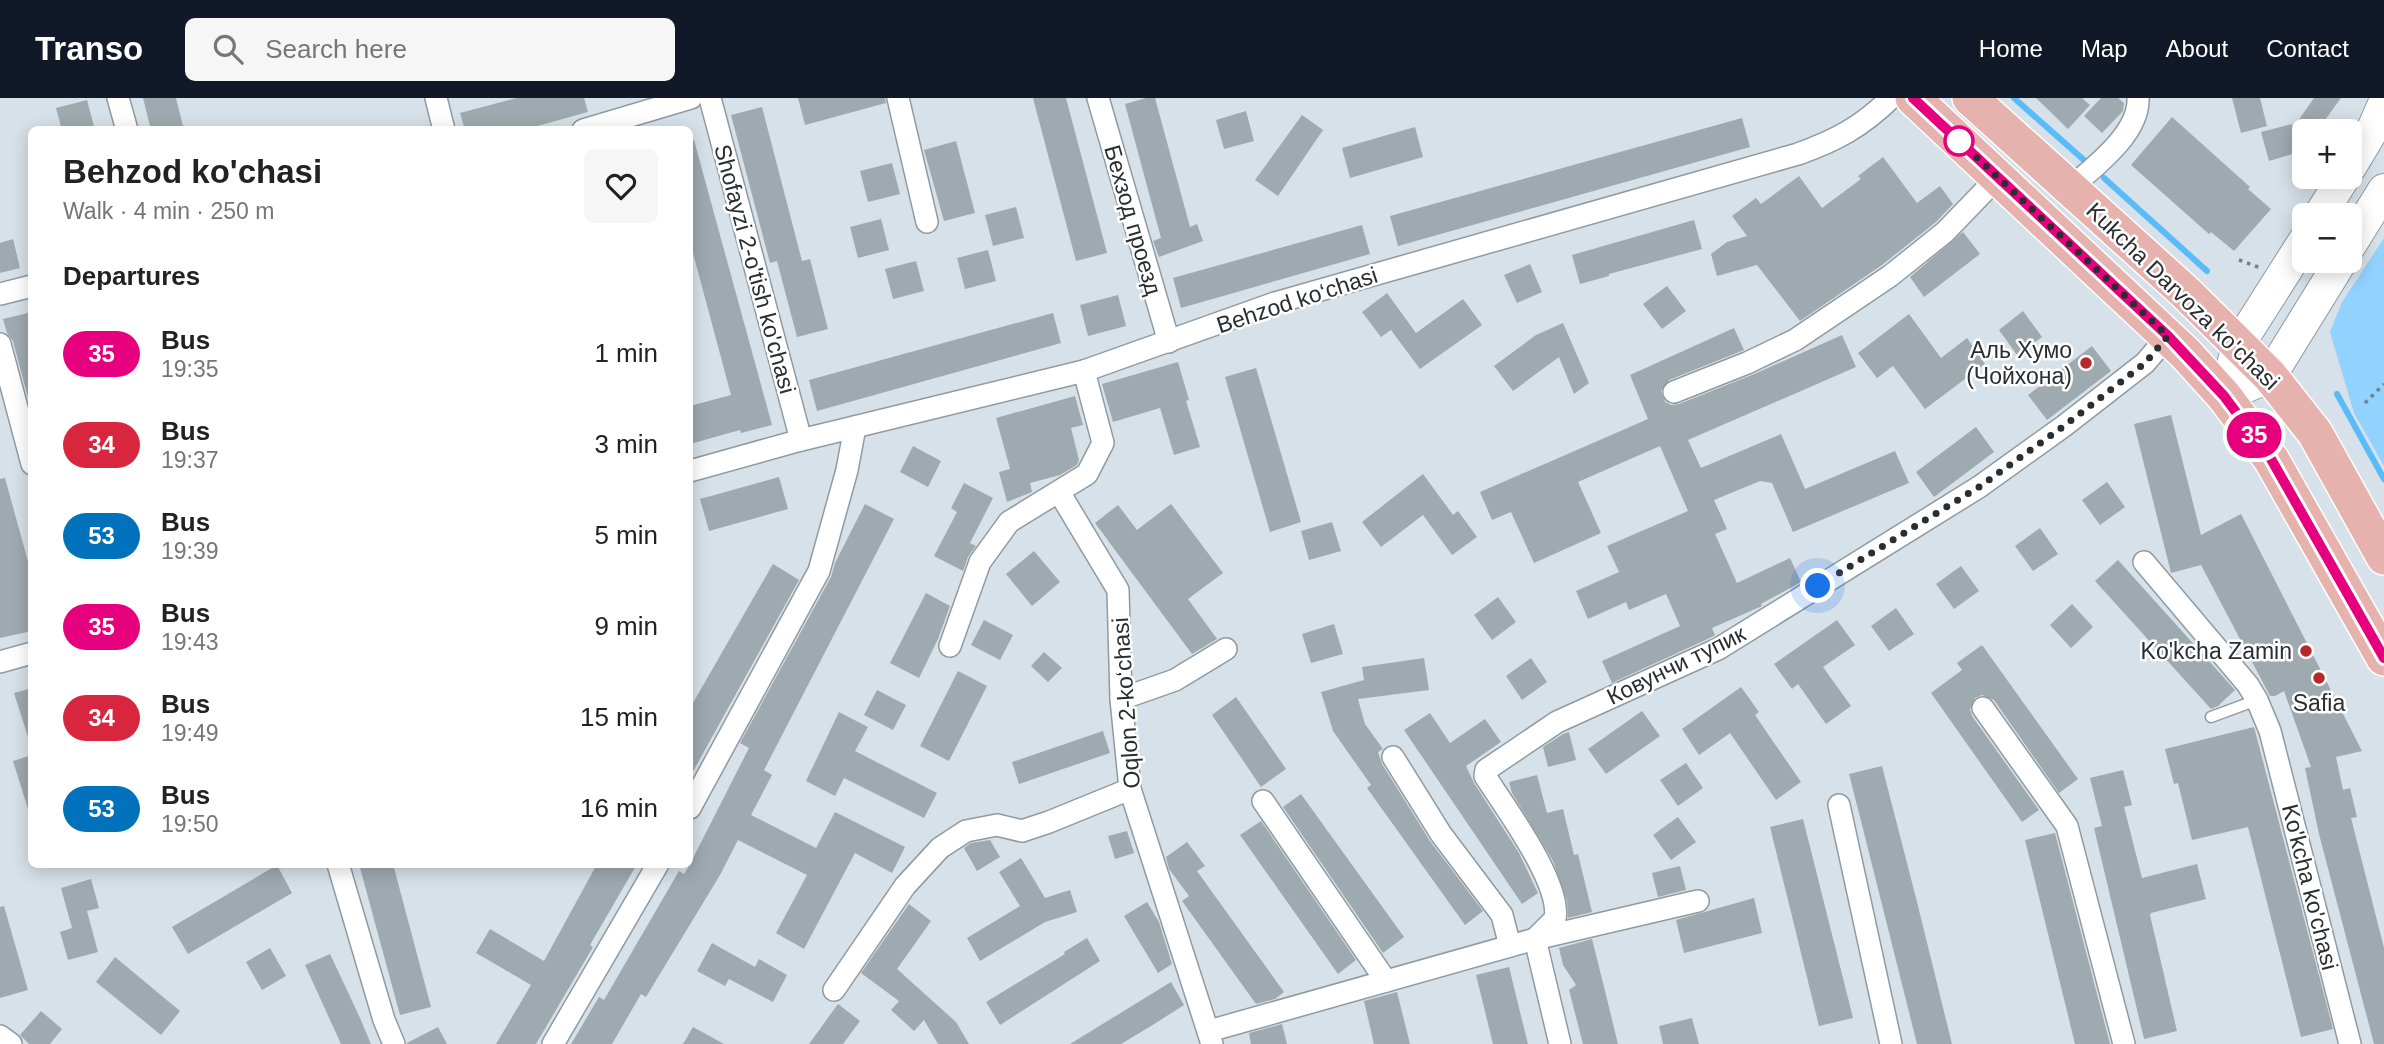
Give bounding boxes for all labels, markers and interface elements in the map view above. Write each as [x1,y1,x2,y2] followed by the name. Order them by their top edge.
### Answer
[185,18,675,81] search box
[35,30,143,67] text: Transo
[209,30,247,68] icon: search
[265,34,407,64] text: Search here
[1979,35,2043,62] text: Home
[2081,35,2128,62] text: Map
[2166,35,2228,62] text: About
[2266,35,2349,62] text: Contact
[2292,119,2362,273] map controls
[2292,119,2362,189] button: +
[1944,126,1974,156] unlabelled marker
[709,142,801,396] street label: Shofayzi 2-o'tish ko'chasi
[1099,142,1167,299] street label: Бехзод проезд
[584,149,658,223] button: heart
[63,153,322,190] text: Behzod ko'chasi
[2081,197,2285,395] street label: Kukcha Darvoza ko'chasi
[63,198,274,224] text: Walk · 4 min · 250 m
[2292,203,2362,273] button: −
[63,261,200,291] text: Departures
[1213,262,1381,338] street label: Behzod ko‘chasi
[161,325,210,355] text: Bus
[1966,337,2072,389] place label: Аль Хумо (Чойхона)
[594,338,658,368] text: 1 min
[88,340,115,367] text: 35
[2078,355,2094,371] marker: Аль Хумо (Чойхона)
[161,356,219,382] text: 19:35
[2222,412,2286,458] line badge: 35
[161,416,210,446] text: Bus
[2241,421,2267,448] text: 35
[594,429,658,459] text: 3 min
[88,431,115,458] text: 34
[161,447,219,473] text: 19:37
[161,507,210,537] text: Bus
[594,520,658,550] text: 5 min
[88,522,115,549] text: 53
[161,538,219,564] text: 19:39
[1800,568,1835,603] your location
[161,598,210,628] text: Bus
[594,611,658,641] text: 9 min
[88,613,115,640] text: 35
[1107,617,1145,789] street label: Oqlon 2-ko‘chasi
[1602,620,1750,710] street label: Ковунчи тупик
[161,629,219,655] text: 19:43
[2141,638,2292,664] place label: Ko'kcha Zamin
[2298,643,2314,659] marker: Ko'kcha Zamin
[2311,670,2327,686] marker: Safia
[161,689,210,719] text: Bus
[2293,690,2345,716] place label: Safia
[580,702,658,732] text: 15 min
[88,704,115,731] text: 34
[161,720,219,746] text: 19:49
[161,780,210,810] text: Bus
[580,793,658,823] text: 16 min
[88,795,115,822] text: 53
[2277,801,2343,973] street label: Ko'kcha ko'chasi
[161,811,219,837] text: 19:50

